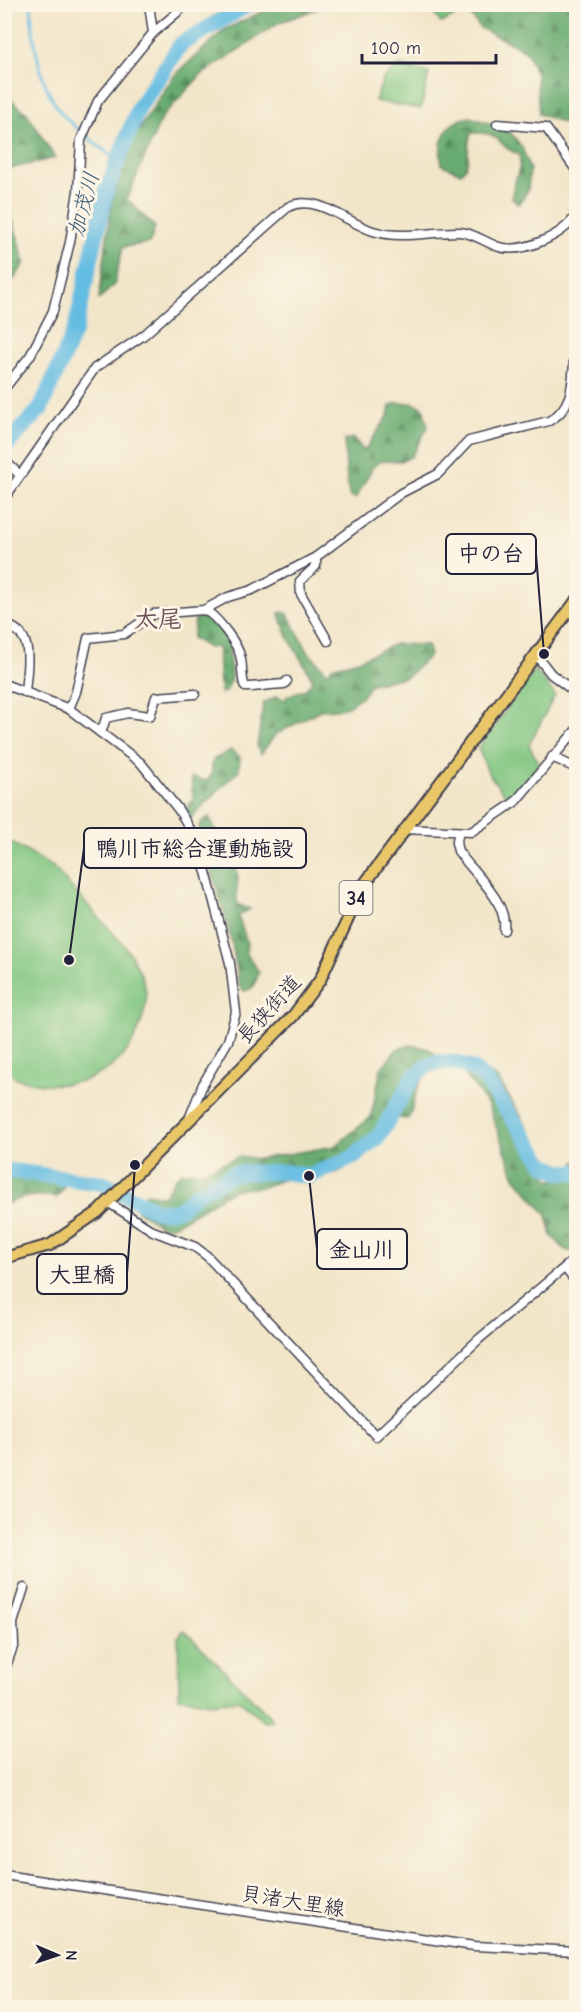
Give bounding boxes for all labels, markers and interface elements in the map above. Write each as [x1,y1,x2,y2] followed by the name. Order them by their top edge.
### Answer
[362,27,496,65] scale bar
[371,38,421,59] text: 100 m
[63,169,105,240] water label: 加茂川
[446,534,536,574] callout: 中の台
[458,541,524,567] text: 中の台
[134,605,182,633] district label: 太尾
[84,828,306,868] callout: 鴨川市総合運動施設
[96,836,294,862] text: 鴨川市総合運動施設
[340,881,372,915] road number: 34
[232,970,306,1048] street label: 長狭街道
[317,1229,407,1269] callout: 金山川
[329,1237,395,1263] text: 金山川
[37,1254,127,1294] callout: 大里橋
[49,1262,115,1288] text: 大里橋
[239,1881,347,1921] street label: 貝渚大里線
[27,1925,87,1985] north arrow
[62,1950,80,1961] text: N

